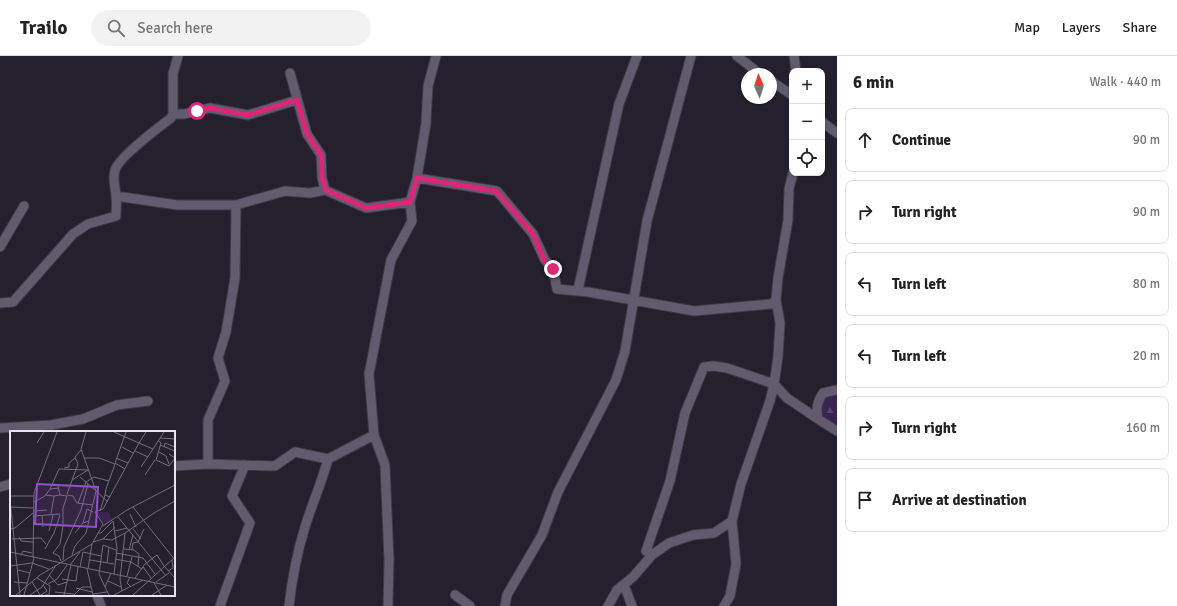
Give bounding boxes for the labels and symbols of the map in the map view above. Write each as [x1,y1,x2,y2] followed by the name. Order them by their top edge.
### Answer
[741,68,777,104] north arrow
[188,102,206,120] route start
[544,260,562,278] route end
[10,431,175,596] inset map

